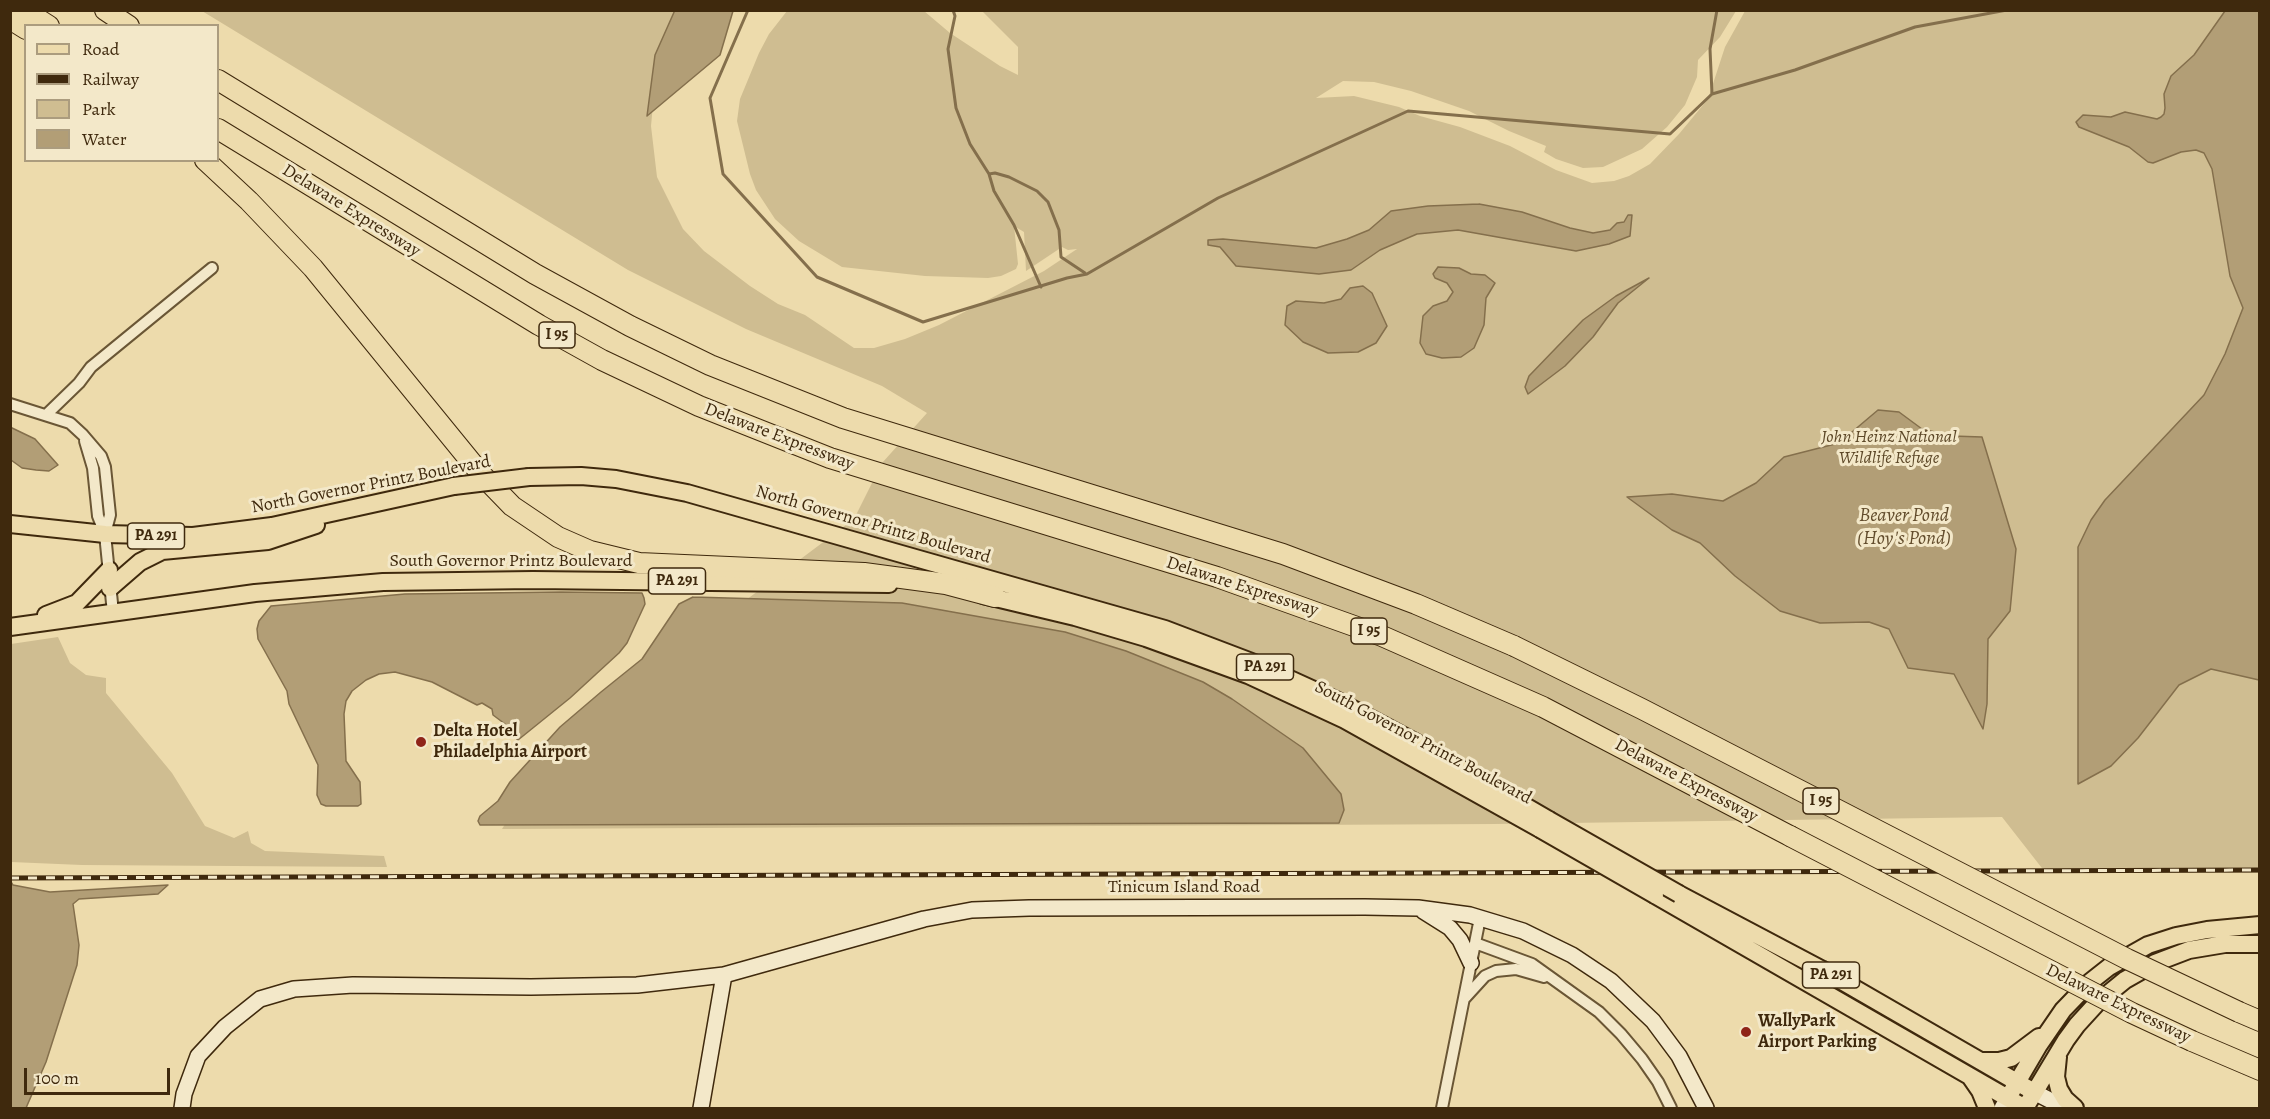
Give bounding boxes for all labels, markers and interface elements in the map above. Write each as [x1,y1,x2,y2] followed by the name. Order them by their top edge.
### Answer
[24,24,219,162] legend
[82,37,119,61] text: Road
[82,67,139,91] text: Railway
[82,97,116,121] text: Park
[82,127,127,151] text: Water
[278,160,424,262] street label: Delaware Expressway
[539,322,575,348] road number: I 95
[701,398,857,476] street label: Delaware Expressway
[1821,427,1957,470] park label: John Heinz National Wildlife Refuge
[249,451,493,519] street label: North Governor Printz Boulevard
[753,481,993,569] street label: North Governor Printz Boulevard
[1857,504,1951,551] water label: Beaver Pond (Hoy's Pond)
[128,523,184,549] road number: PA 291
[390,551,632,573] street label: South Governor Printz Boulevard
[1163,552,1321,622] street label: Delaware Expressway
[648,568,706,594] road number: PA 291
[1351,618,1387,644] road number: I 95
[1236,654,1294,680] road number: PA 291
[1311,676,1535,810] street label: South Governor Printz Boulevard
[433,721,587,764] place label: Delta Hotel Philadelphia Airport
[1611,734,1761,828] street label: Delaware Expressway
[414,735,428,749] marker: Delta Hotel Philadelphia Airport
[1803,788,1839,814] road number: I 95
[1108,877,1260,899] street label: Tinicum Island Road
[2042,960,2194,1048] street label: Delaware Expressway
[1802,962,1860,988] road number: PA 291
[1758,1011,1877,1054] place label: WallyPark Airport Parking
[1739,1025,1753,1039] marker: WallyPark Airport Parking
[27,1056,172,1094] scale bar
[35,1066,79,1090] text: 100 m

